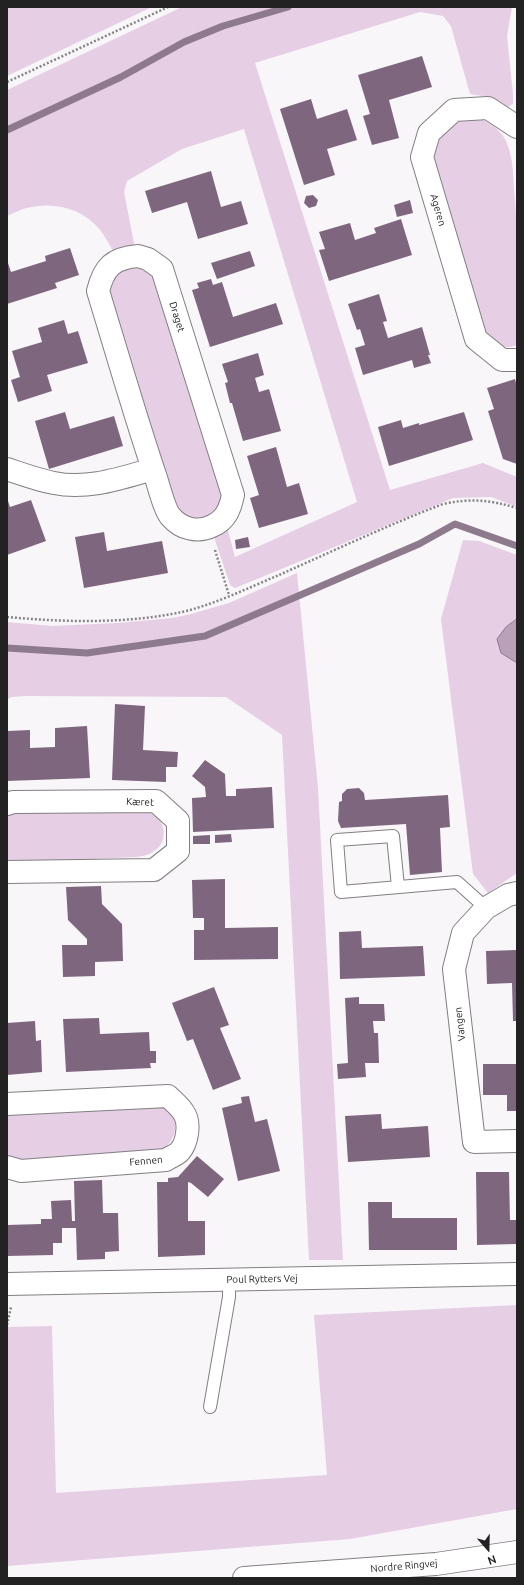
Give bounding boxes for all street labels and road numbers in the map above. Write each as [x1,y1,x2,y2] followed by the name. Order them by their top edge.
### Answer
[428,193,448,227] street label: Ageren
[167,300,187,334] street label: Draget
[126,796,154,808] street label: Kæret
[452,1006,468,1042] street label: Vangen
[129,1154,163,1168] street label: Fennen
[226,1272,298,1286] street label: Poul Rytters Vej
[370,1557,438,1575] street label: Nordre Ringvej

